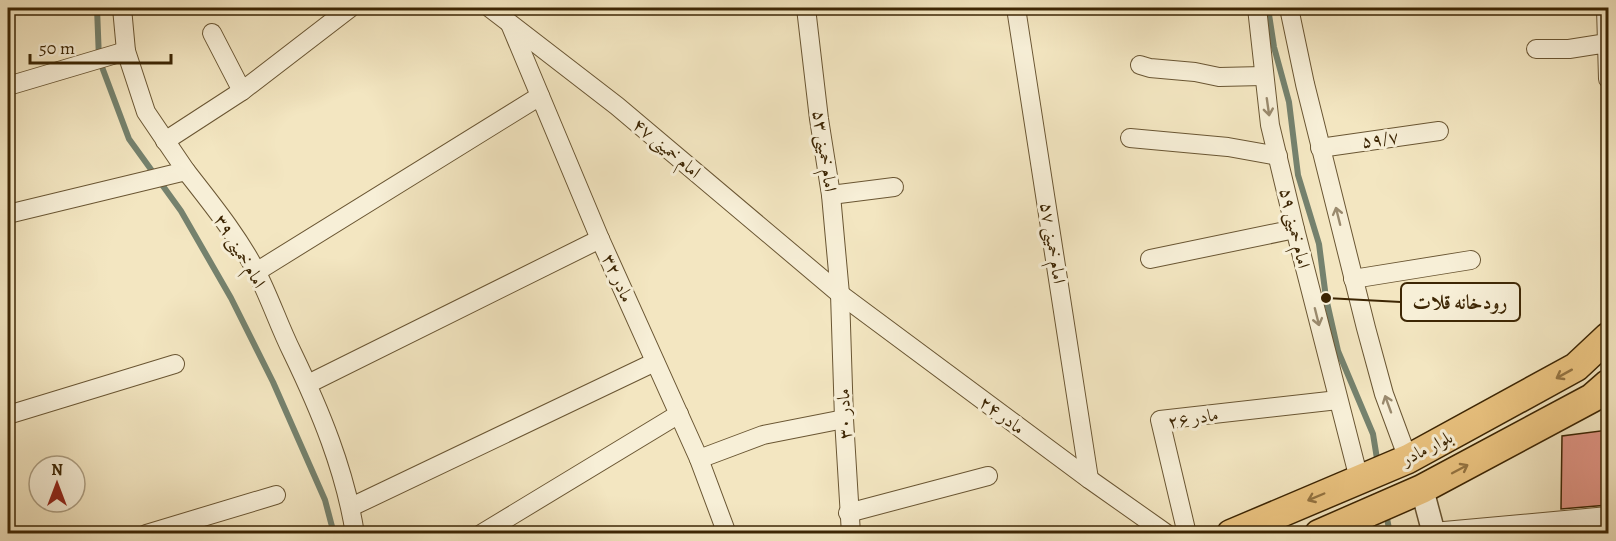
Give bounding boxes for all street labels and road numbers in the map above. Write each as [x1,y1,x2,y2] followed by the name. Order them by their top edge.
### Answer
[803,109,843,194] street label: امام خمینی ۵۳
[625,112,706,187] street label: امام خمینی ۴۷
[1360,125,1400,153] street label: ۵۹/۷
[1270,185,1316,272] street label: امام خمینی ۵۹
[1031,201,1071,286] street label: امام خمینی ۵۷
[205,210,271,294] street label: امام خمینی ۳۹
[597,250,639,306] street label: مادر ۳۲
[831,388,857,440] street label: مادر ۳۰
[974,390,1030,440] street label: مادر ۲۴
[1166,402,1220,434] street label: مادر ۲۶
[1395,425,1457,472] street label: بلوار مادر

